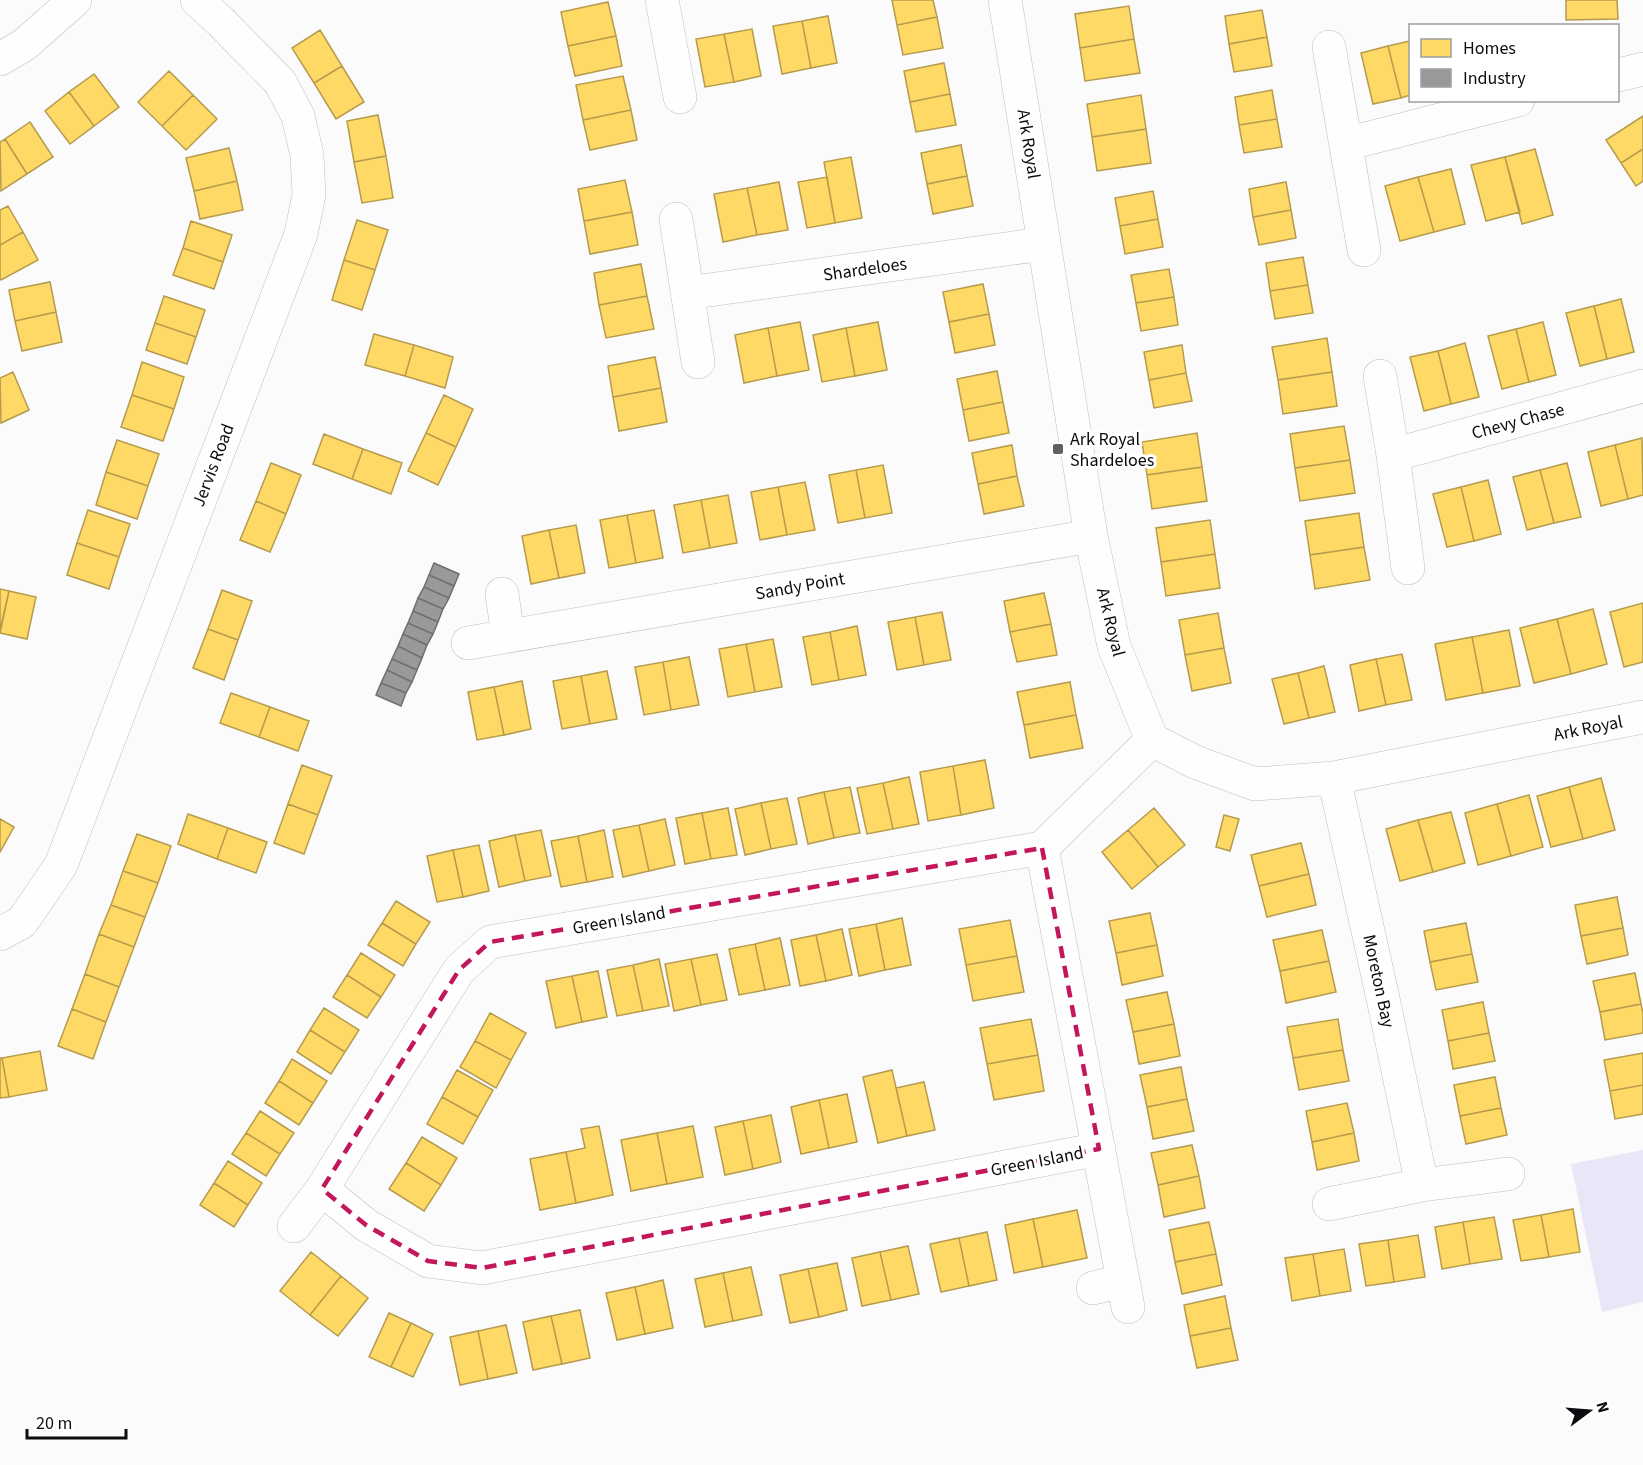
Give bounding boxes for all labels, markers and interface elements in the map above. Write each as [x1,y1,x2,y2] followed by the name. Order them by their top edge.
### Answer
[1409,24,1619,102] legend
[1463,36,1516,61] text: Homes
[1463,66,1526,91] text: Industry
[1011,108,1046,181] street label: Ark Royal
[822,251,909,288] street label: Shardeloes
[1469,397,1567,446] street label: Chevy Chase
[186,420,241,510] street label: Jervis Road
[1070,427,1154,473] place label: Ark Royal Shardeloes
[1051,442,1065,456] marker: Ark Royal Shardeloes
[753,566,847,607] street label: Sandy Point
[1090,585,1131,659] street label: Ark Royal
[1551,710,1625,747] street label: Ark Royal
[571,900,668,941] street label: Green Island
[1356,932,1401,1031] street label: Moreton Bay
[988,1140,1086,1183] street label: Green Island
[1559,1381,1619,1441] north arrow
[1590,1399,1614,1415] text: N
[27,1402,126,1440] scale bar
[36,1411,72,1436] text: 20 m

